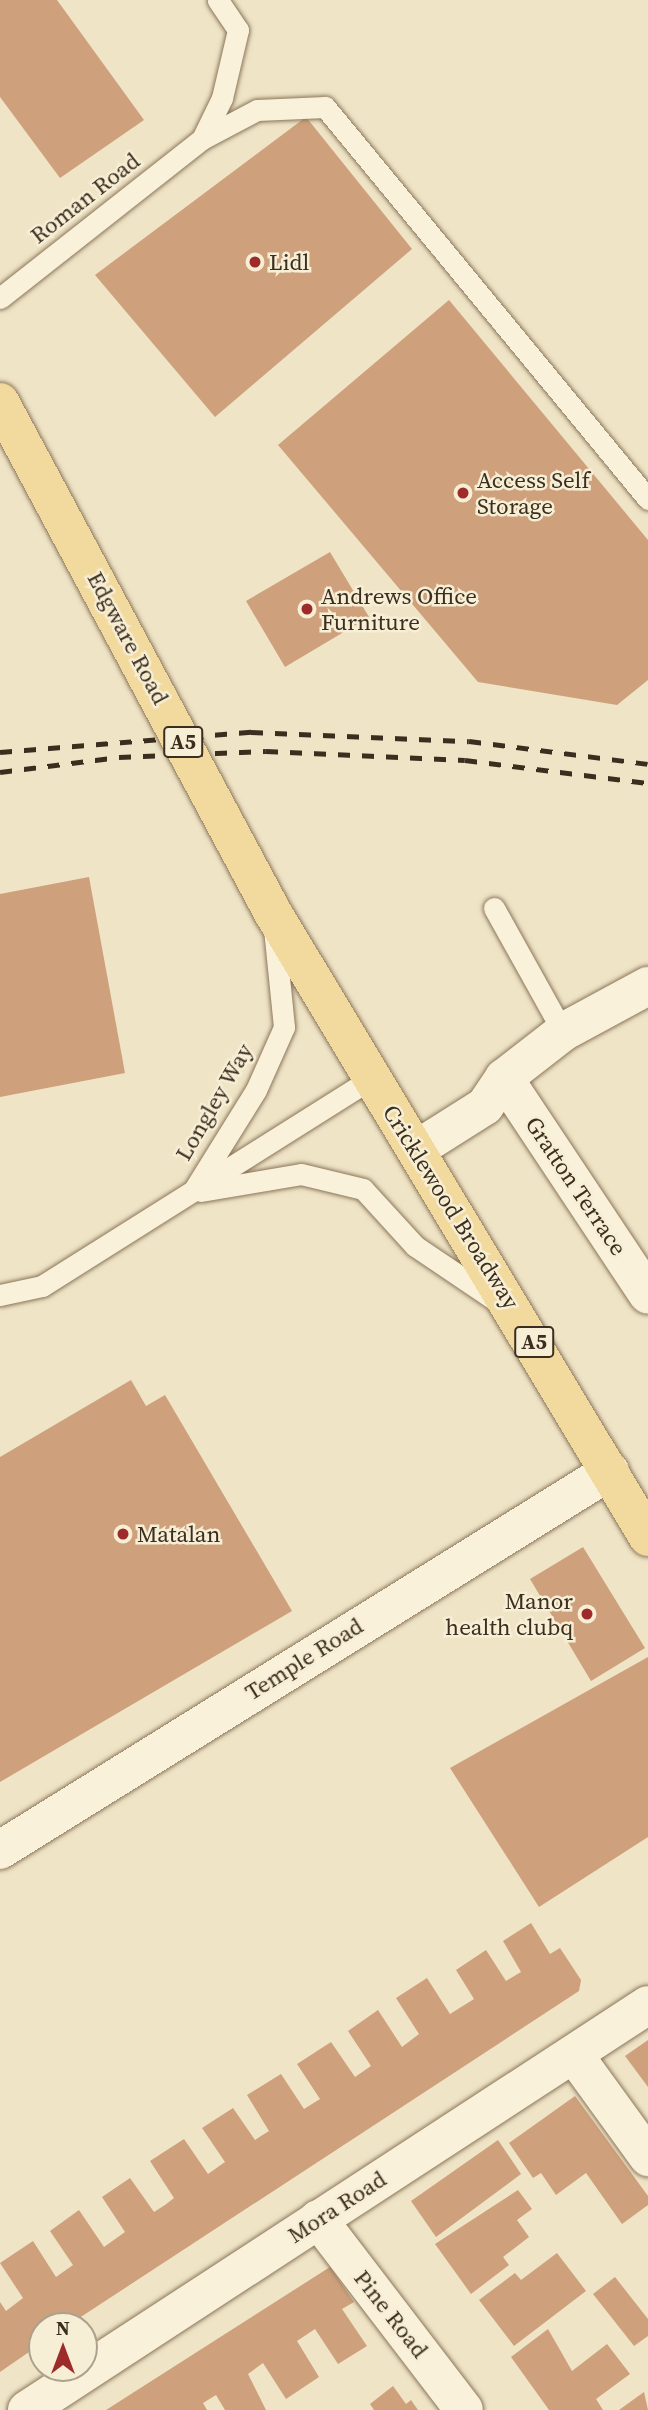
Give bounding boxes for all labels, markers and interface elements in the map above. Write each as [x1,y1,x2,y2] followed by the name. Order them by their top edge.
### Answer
[25,147,145,249] street label: Roman Road
[269,248,309,276] place label: Lidl
[247,254,263,270] marker: Lidl
[477,466,590,520] place label: Access Self Storage
[455,485,471,501] marker: Access Self Storage
[81,567,175,709] street label: Edgware Road
[321,582,477,636] place label: Andrews Office Furniture
[299,601,315,617] marker: Andrews Office Furniture
[162,724,204,760] road number: A5
[169,1038,259,1166] street label: Longley Way
[377,1100,525,1314] street label: Cricklewood Broadway
[519,1111,633,1261] street label: Gratton Terrace
[513,1324,555,1360] road number: A5
[137,1520,220,1548] place label: Matalan
[115,1526,131,1542] marker: Matalan
[445,1587,573,1641] place label: Manor health clubq
[579,1606,595,1622] marker: Manor health clubq
[240,1612,368,1706] street label: Temple Road
[283,2165,391,2249] street label: Mora Road
[348,2265,434,2363] street label: Pine Road
[28,2312,98,2382] north arrow
[56,2315,70,2341] text: N

